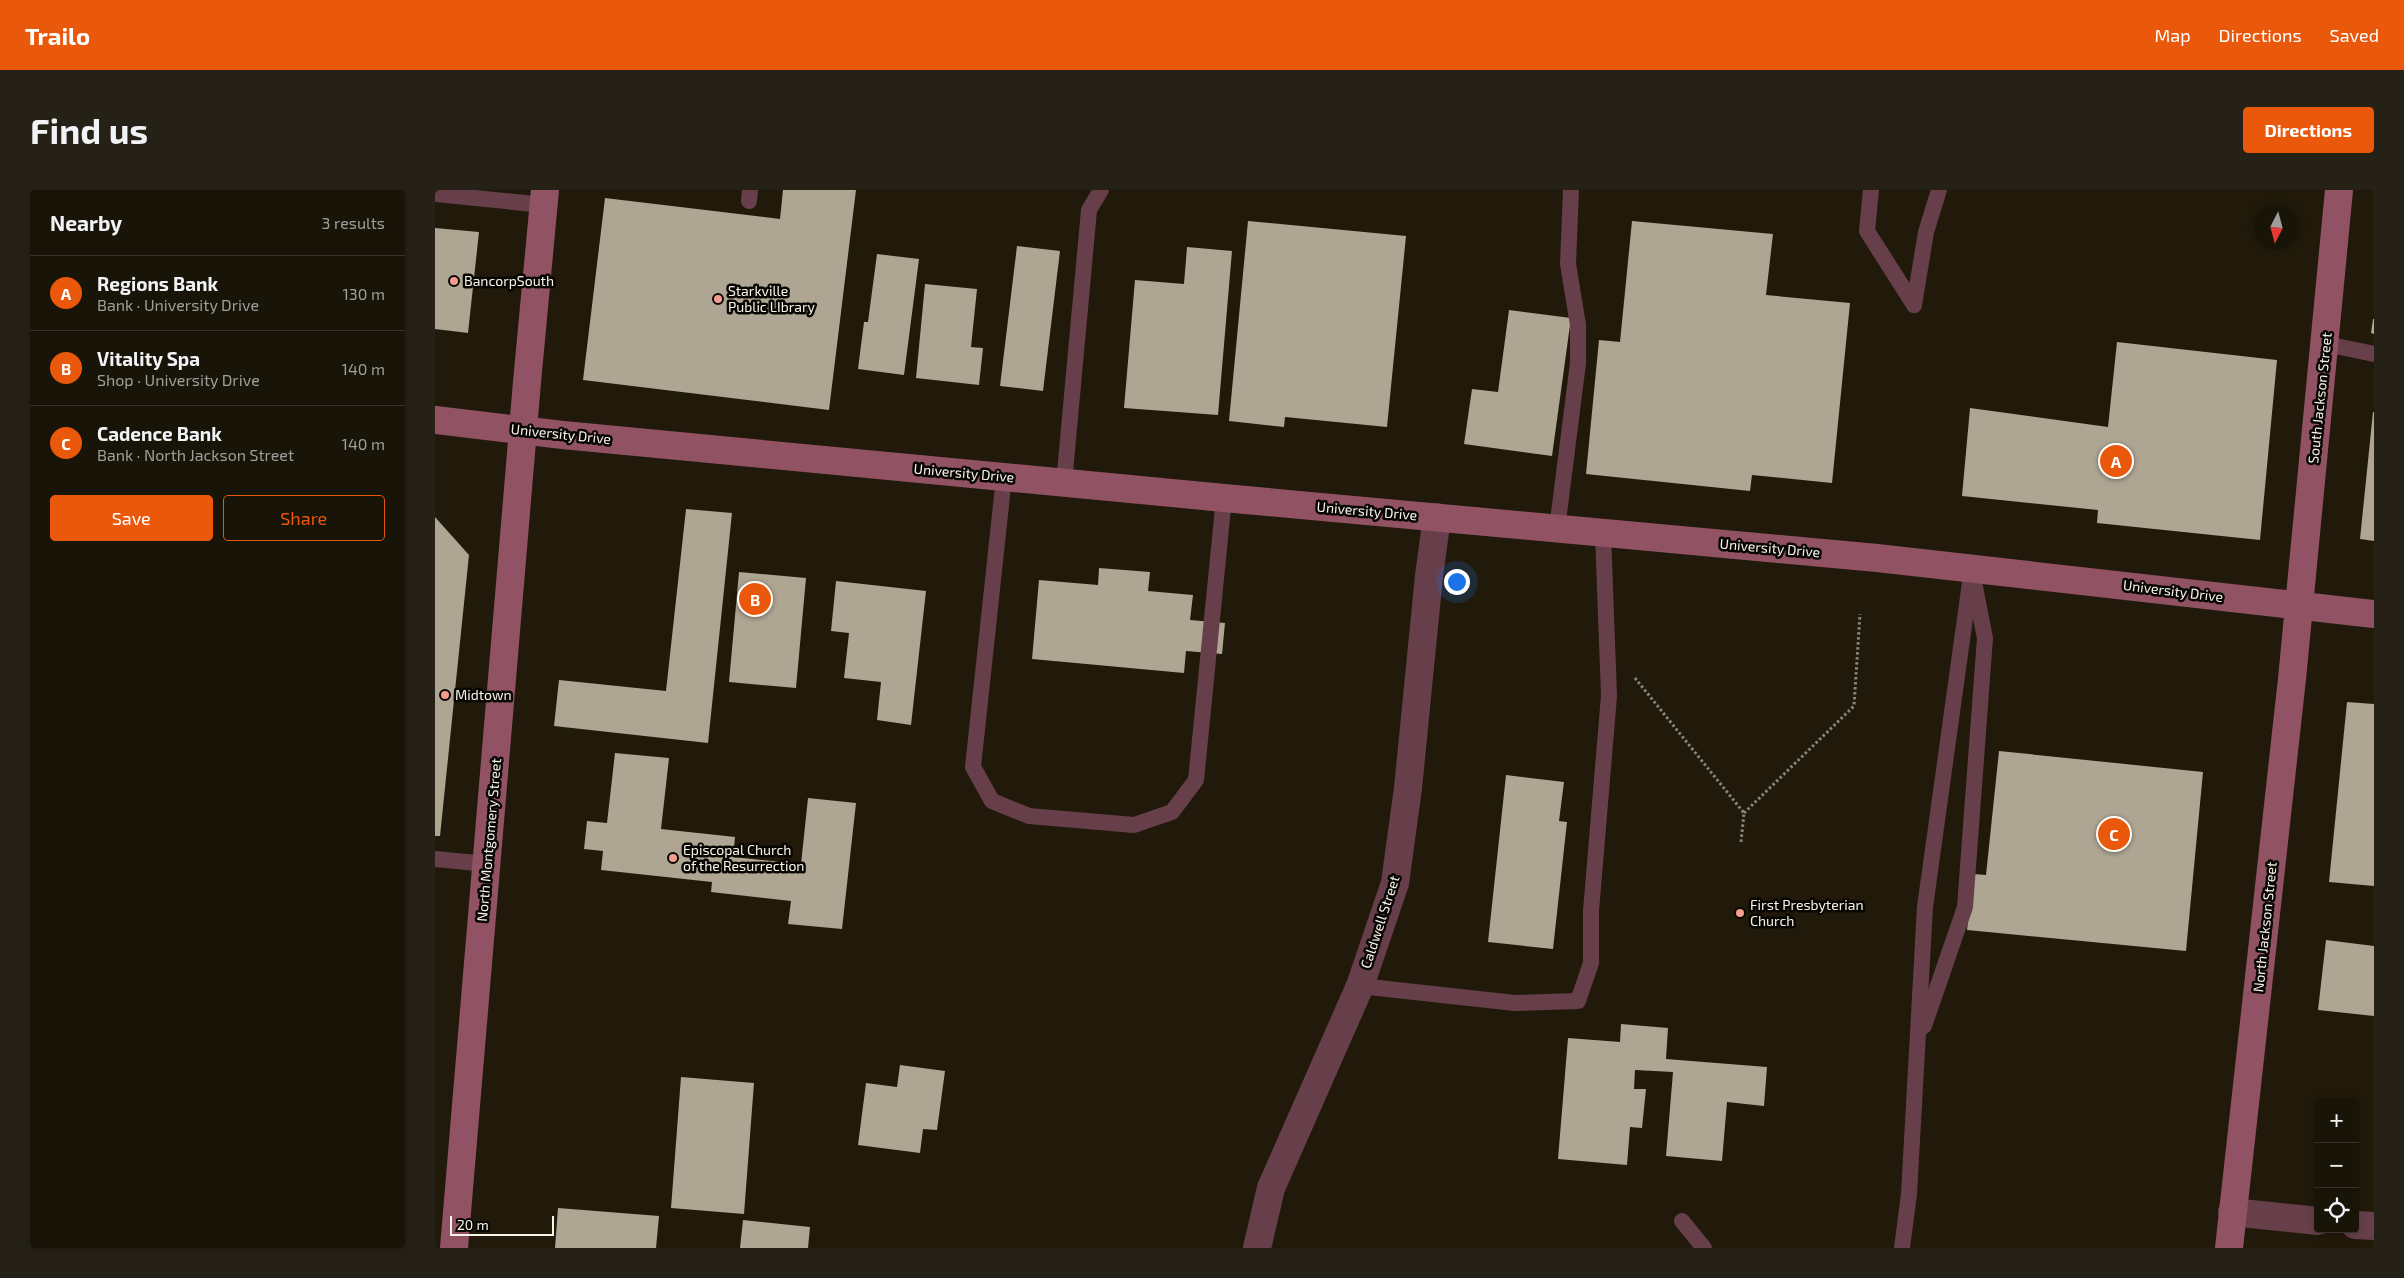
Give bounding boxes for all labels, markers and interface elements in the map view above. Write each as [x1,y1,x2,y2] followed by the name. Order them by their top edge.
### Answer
[25,21,90,50] text: Trailo
[2154,24,2191,46] text: Map
[2219,24,2302,46] text: Directions
[2330,24,2379,46] text: Saved
[2243,107,2374,153] button: Directions
[30,109,148,151] text: Find us
[2254,205,2299,250] north arrow
[50,210,122,235] text: Nearby
[322,213,385,232] text: 3 results
[97,272,218,295] text: Regions Bank
[464,272,554,289] place label: BancorpSouth
[448,275,460,287] marker: BancorpSouth
[728,282,816,315] place label: Starkville Public LIbrary
[61,284,71,303] text: A
[343,284,385,303] text: 130 m
[712,293,724,305] marker: Starkville Public LIbrary
[97,295,259,314] text: Bank · University Drive
[2304,332,2335,464] street label: South Jackson Street
[97,347,200,370] text: Vitality Spa
[61,359,71,378] text: B
[342,359,385,378] text: 140 m
[97,370,260,389] text: Shop · University Drive
[510,420,612,447] street label: University Drive
[97,422,222,445] text: Cadence Bank
[61,434,71,453] text: C
[342,434,385,453] text: 140 m
[2100,442,2132,480] pin: A
[97,445,294,464] text: Bank · North Jackson Street
[913,460,1015,485] street label: University Drive
[50,495,213,541] button: Save
[223,495,385,541] button: Share
[1316,498,1418,523] street label: University Drive
[1719,535,1821,560] street label: University Drive
[1444,569,1470,595] your location
[2122,576,2224,605] street label: University Drive
[739,580,771,618] pin: B
[455,686,512,703] place label: Midtown
[439,689,451,701] marker: Midtown
[473,758,504,922] street label: North Montgomery Street
[2098,815,2130,853] pin: C
[683,841,804,874] place label: Episcopal Church of the Resurrection
[667,852,679,864] marker: Episcopal Church of the Resurrection
[2249,861,2280,993] street label: North Jackson Street
[1356,873,1403,971] street label: Caldwell Street
[1750,896,1864,929] place label: First Presbyterian Church
[1734,907,1746,919] marker: First Presbyterian Church
[2314,1098,2359,1233] map controls
[2314,1098,2359,1143] button: +
[2314,1143,2359,1188] button: −
[2314,1188,2359,1233] button: locate
[450,1213,554,1236] scale bar
[457,1216,489,1233] text: 20 m

